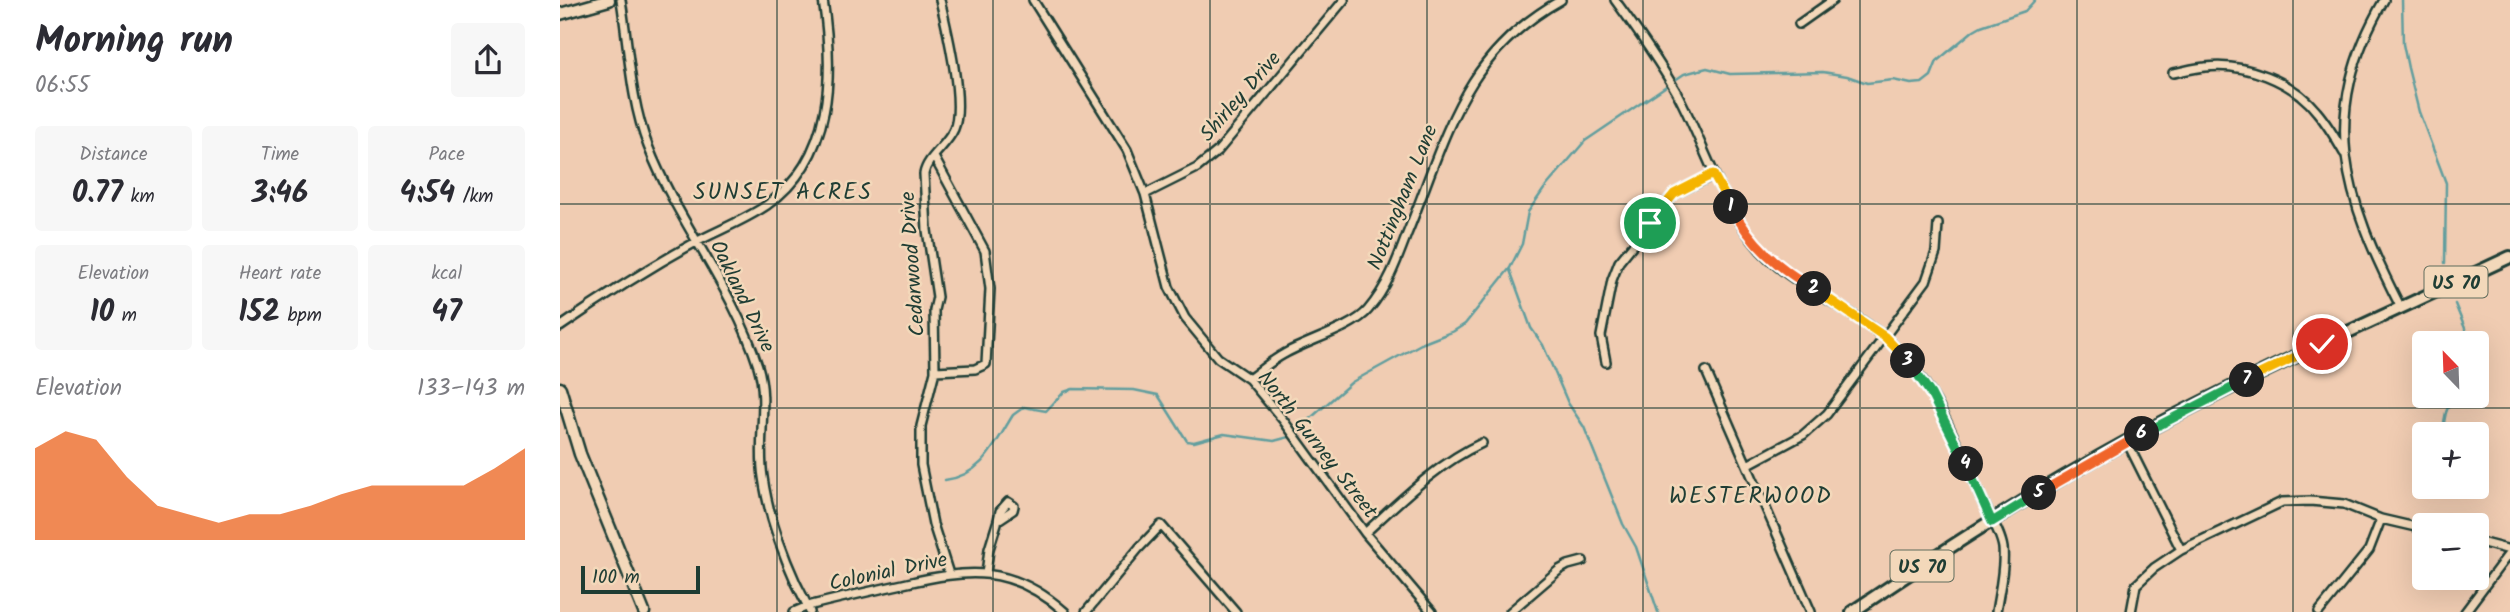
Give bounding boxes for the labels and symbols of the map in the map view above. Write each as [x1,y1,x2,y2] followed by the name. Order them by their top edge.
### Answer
[1192,44,1290,150] street label: Shirley Drive
[1359,119,1448,275] street label: Nottingham Lane
[693,175,873,211] district label: SUNSET ACRES
[892,190,935,337] street label: Cedarwood Drive
[1714,190,1748,224] pin: 1
[1620,193,1680,253] pin
[700,235,783,359] street label: Oakland Drive
[2424,266,2487,298] road number: US 70
[1796,272,1832,306] pin: 2
[2292,314,2352,374] pin
[2412,331,2488,408] north arrow
[1890,344,1926,378] pin: 3
[2230,362,2264,398] pin: 7
[1248,364,1386,527] street label: North Gurney Street
[2124,416,2160,452] pin: 6
[1948,447,1984,482] pin: 4
[2022,476,2056,510] pin: 5
[1669,479,1833,515] district label: WESTERWOOD
[826,544,951,601] street label: Colonial Drive
[1890,551,1954,582] road number: US 70
[581,563,700,595] scale bar

